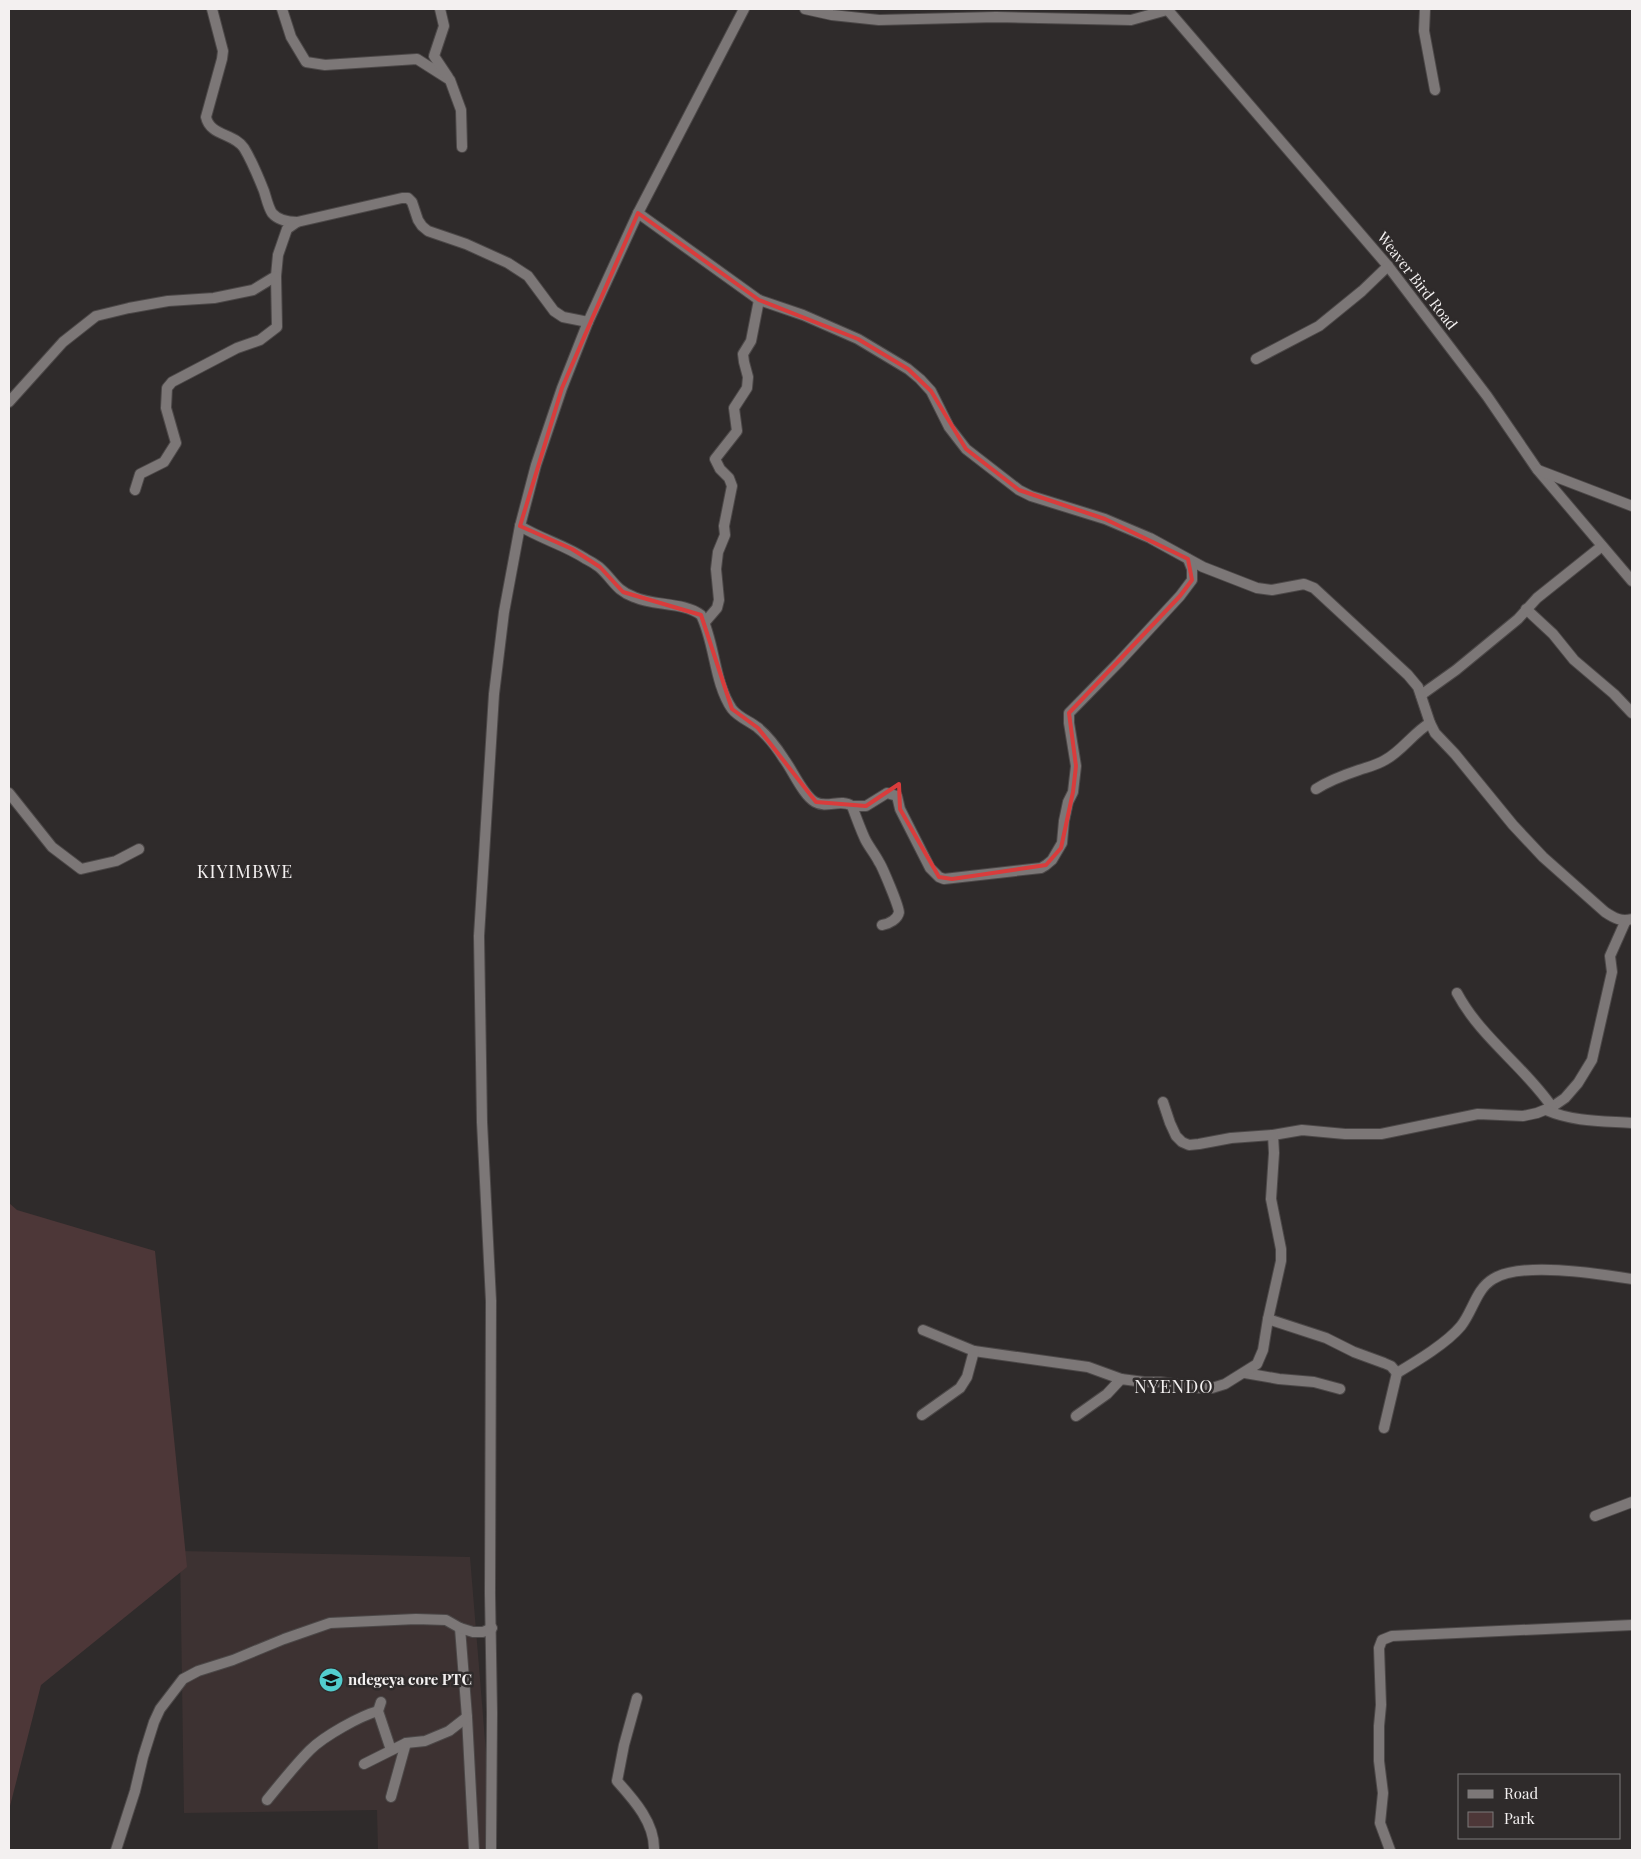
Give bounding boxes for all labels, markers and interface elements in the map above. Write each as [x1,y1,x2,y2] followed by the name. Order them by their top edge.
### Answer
[1373,227,1462,334] street label: Weaver Bird Road
[197,859,293,883] district label: KIYIMBWE
[1134,1374,1214,1398] district label: NYENDO
[318,1667,344,1693] school or university icon: ndegeya core PTC
[348,1669,472,1689] place label: ndegeya core PTC
[1458,1774,1621,1839] legend
[1504,1783,1538,1803] text: Road
[1504,1808,1536,1828] text: Park

